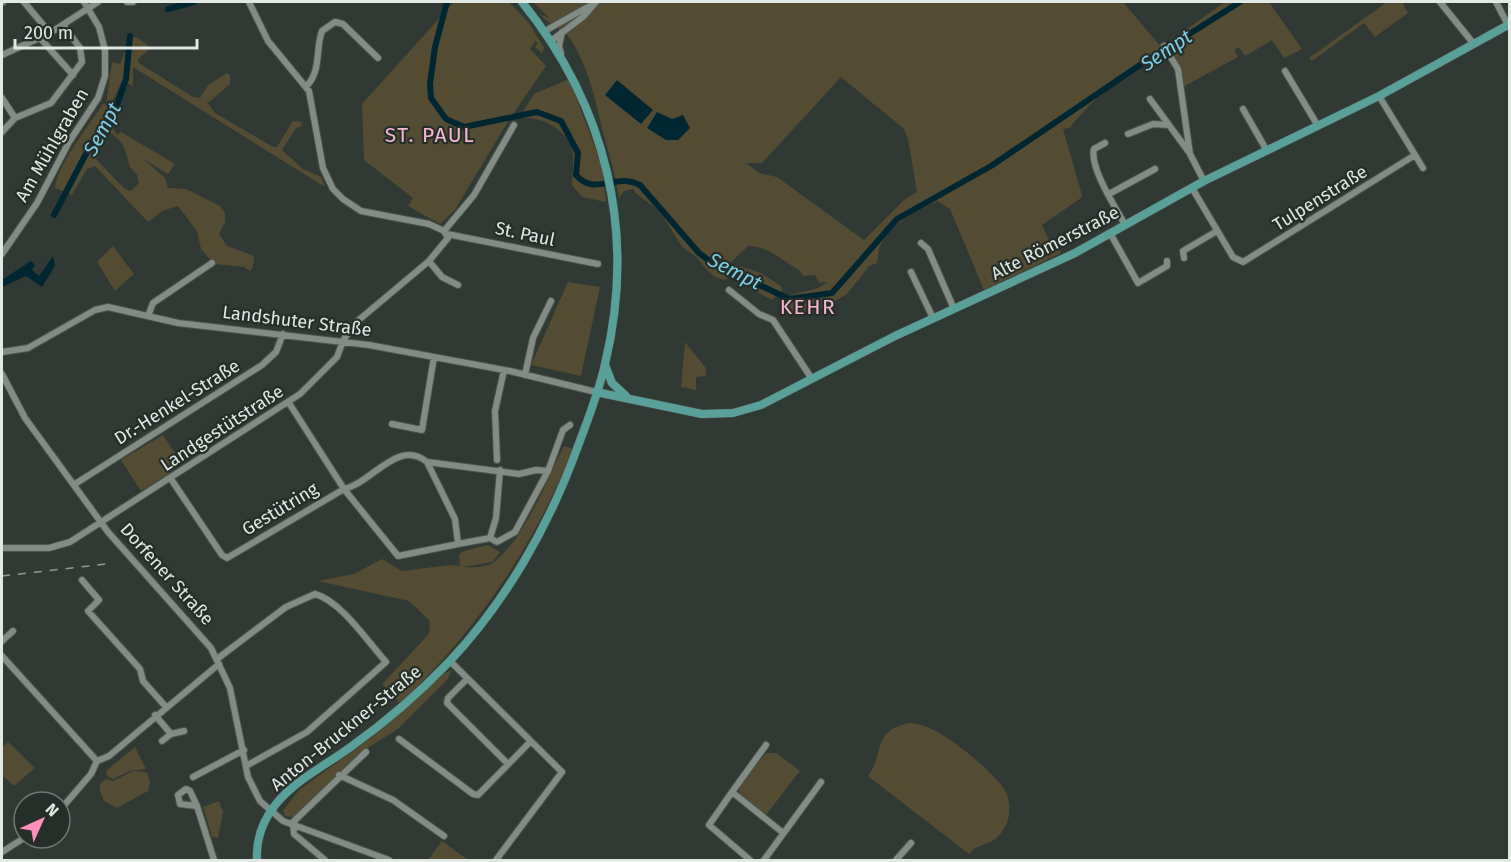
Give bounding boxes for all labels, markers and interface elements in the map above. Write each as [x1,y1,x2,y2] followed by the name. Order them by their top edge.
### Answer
[15,12,196,50] scale bar
[24,22,73,44] text: 200 m
[1135,24,1197,76] water label: Sempt
[11,84,93,206] street label: Am Mühlgraben
[78,98,126,161] water label: Sempt
[385,122,475,148] district label: ST. PAUL
[1269,160,1371,236] street label: Tulpenstraße
[987,201,1123,285] street label: Alte Römerstraße
[493,217,557,251] street label: St. Paul
[703,247,767,295] water label: Sempt
[780,294,836,320] district label: KEHR
[221,301,373,341] street label: Landshuter Straße
[110,355,244,449] street label: Dr.-Henkel-Straße
[156,380,288,476] street label: Landgestütstraße
[238,477,323,540] street label: Gestütring
[115,518,219,630] street label: Dorfener Straße
[266,660,426,796] street label: Anton-Bruckner-Straße
[12,790,72,850] north arrow
[42,799,63,820] text: N

